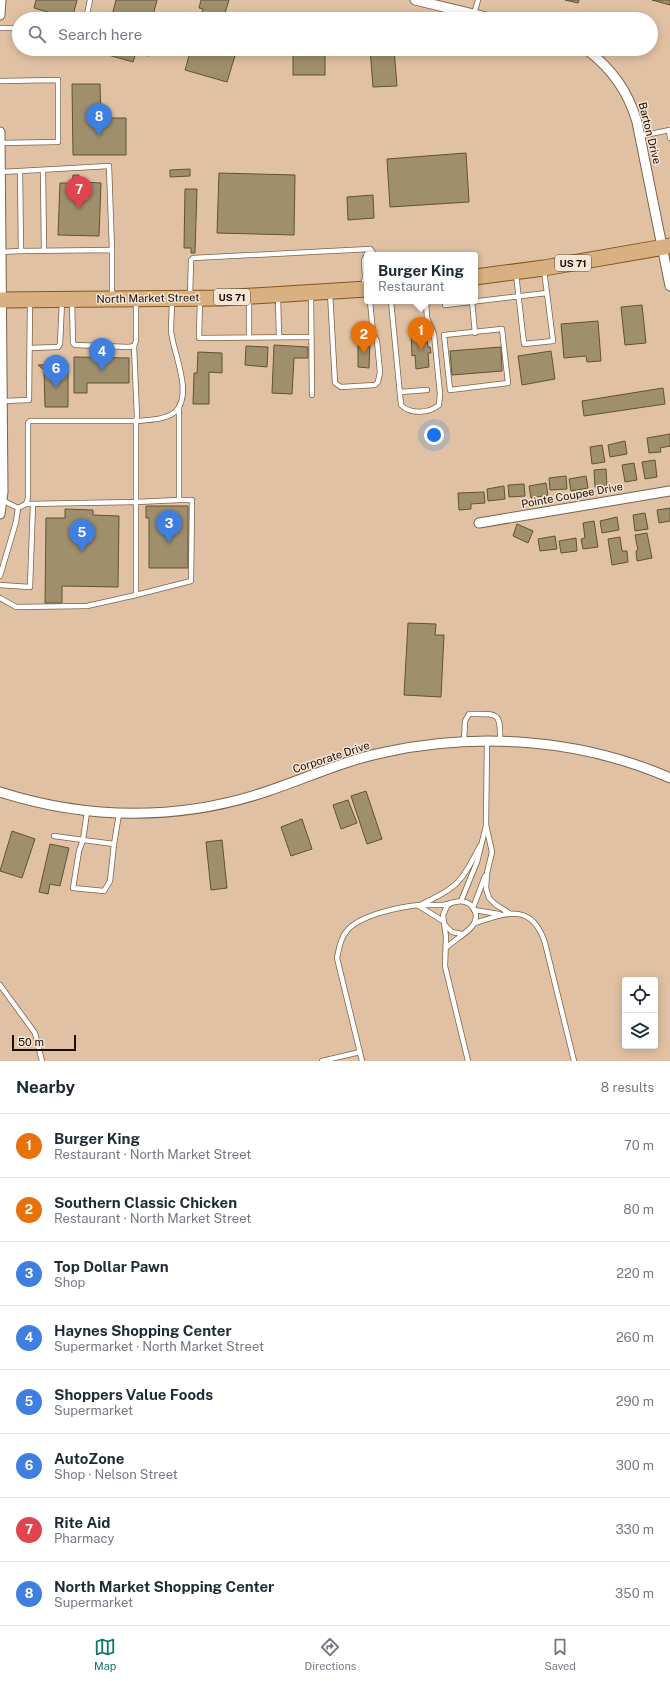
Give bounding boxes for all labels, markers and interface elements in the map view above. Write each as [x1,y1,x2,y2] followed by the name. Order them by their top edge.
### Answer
[12,12,658,56] search box
[26,23,48,45] icon: search
[58,26,142,43] text: Search here
[637,101,663,165] street label: Barton Drive
[86,103,112,136] pin: 8
[66,176,92,209] pin: 7
[364,252,478,304] popup
[555,255,591,271] road number: US 71
[378,262,464,279] text: Burger King
[378,279,445,294] text: Restaurant
[214,289,250,305] road number: US 71
[96,291,200,305] street label: North Market Street
[408,317,434,350] pin: 1
[351,321,377,354] pin: 2
[89,338,115,371] pin: 4
[43,355,69,388] pin: 6
[424,425,444,445] your location
[520,480,624,510] street label: Pointe Coupee Drive
[156,510,182,543] pin: 3
[69,519,95,552] pin: 5
[291,739,371,775] street label: Corporate Drive
[622,977,658,1049] map controls
[622,977,658,1013] button: locate
[622,1013,658,1049] button: layers
[12,1033,76,1052] scale bar
[18,1036,44,1048] text: 50 m
[16,1077,75,1097] text: Nearby
[601,1080,654,1095] text: 8 results
[54,1130,140,1147] text: Burger King
[26,1138,32,1153] text: 1
[624,1138,654,1153] text: 70 m
[54,1147,251,1162] text: Restaurant · North Market Street
[54,1194,237,1211] text: Southern Classic Chicken
[25,1202,33,1217] text: 2
[623,1202,654,1217] text: 80 m
[54,1211,251,1226] text: Restaurant · North Market Street
[54,1258,169,1275] text: Top Dollar Pawn
[25,1266,33,1281] text: 3
[616,1266,654,1281] text: 220 m
[54,1275,85,1290] text: Shop
[54,1322,232,1339] text: Haynes Shopping Center
[25,1330,33,1345] text: 4
[616,1330,654,1345] text: 260 m
[54,1339,264,1354] text: Supermarket · North Market Street
[54,1386,213,1403] text: Shoppers Value Foods
[25,1394,33,1409] text: 5
[616,1394,654,1409] text: 290 m
[54,1403,133,1418] text: Supermarket
[54,1450,124,1467] text: AutoZone
[25,1458,33,1473] text: 6
[616,1458,654,1473] text: 300 m
[54,1467,178,1482] text: Shop · Nelson Street
[54,1514,110,1531] text: Rite Aid
[25,1522,33,1537] text: 7
[615,1522,654,1537] text: 330 m
[54,1531,114,1546] text: Pharmacy
[54,1578,274,1595] text: North Market Shopping Center
[25,1586,33,1601] text: 8
[615,1586,654,1601] text: 350 m
[54,1595,133,1610] text: Supermarket
[94,1636,116,1672] tab: Map
[305,1636,356,1672] tab: Directions
[544,1636,576,1672] tab: Saved

